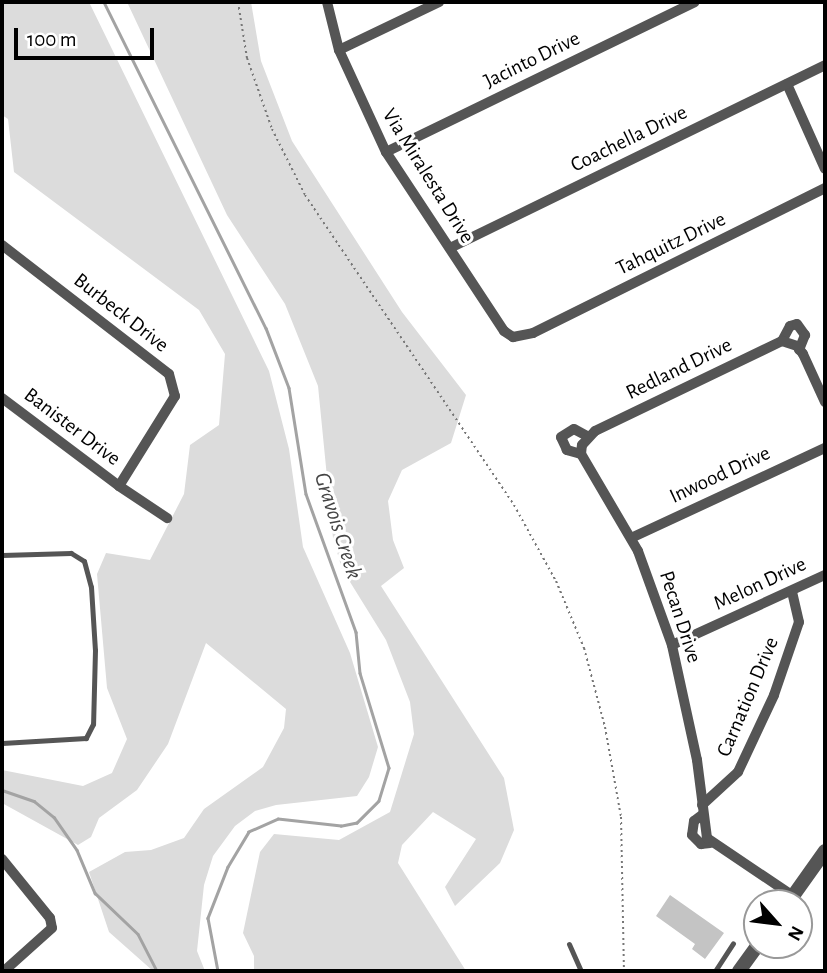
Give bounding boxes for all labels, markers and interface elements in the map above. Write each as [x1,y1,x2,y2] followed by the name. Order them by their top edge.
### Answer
[18,14,158,58] scale bar
[480,26,584,94] street label: Jacinto Drive
[27,29,77,50] text: 100 m
[567,100,691,178] street label: Coachella Drive
[376,104,480,248] street label: Via Miralesta Drive
[612,207,730,281] street label: Tahquitz Drive
[68,268,174,358] street label: Burbeck Drive
[622,332,736,406] street label: Redland Drive
[19,382,125,472] street label: Banister Drive
[666,441,774,509] street label: Inwood Drive
[307,469,367,583] water label: Gravois Creek
[710,552,810,616] street label: Melon Drive
[653,568,707,666] street label: Pecan Drive
[711,633,785,761] street label: Carnation Drive
[743,889,813,959] north arrow
[784,923,807,943] text: N

